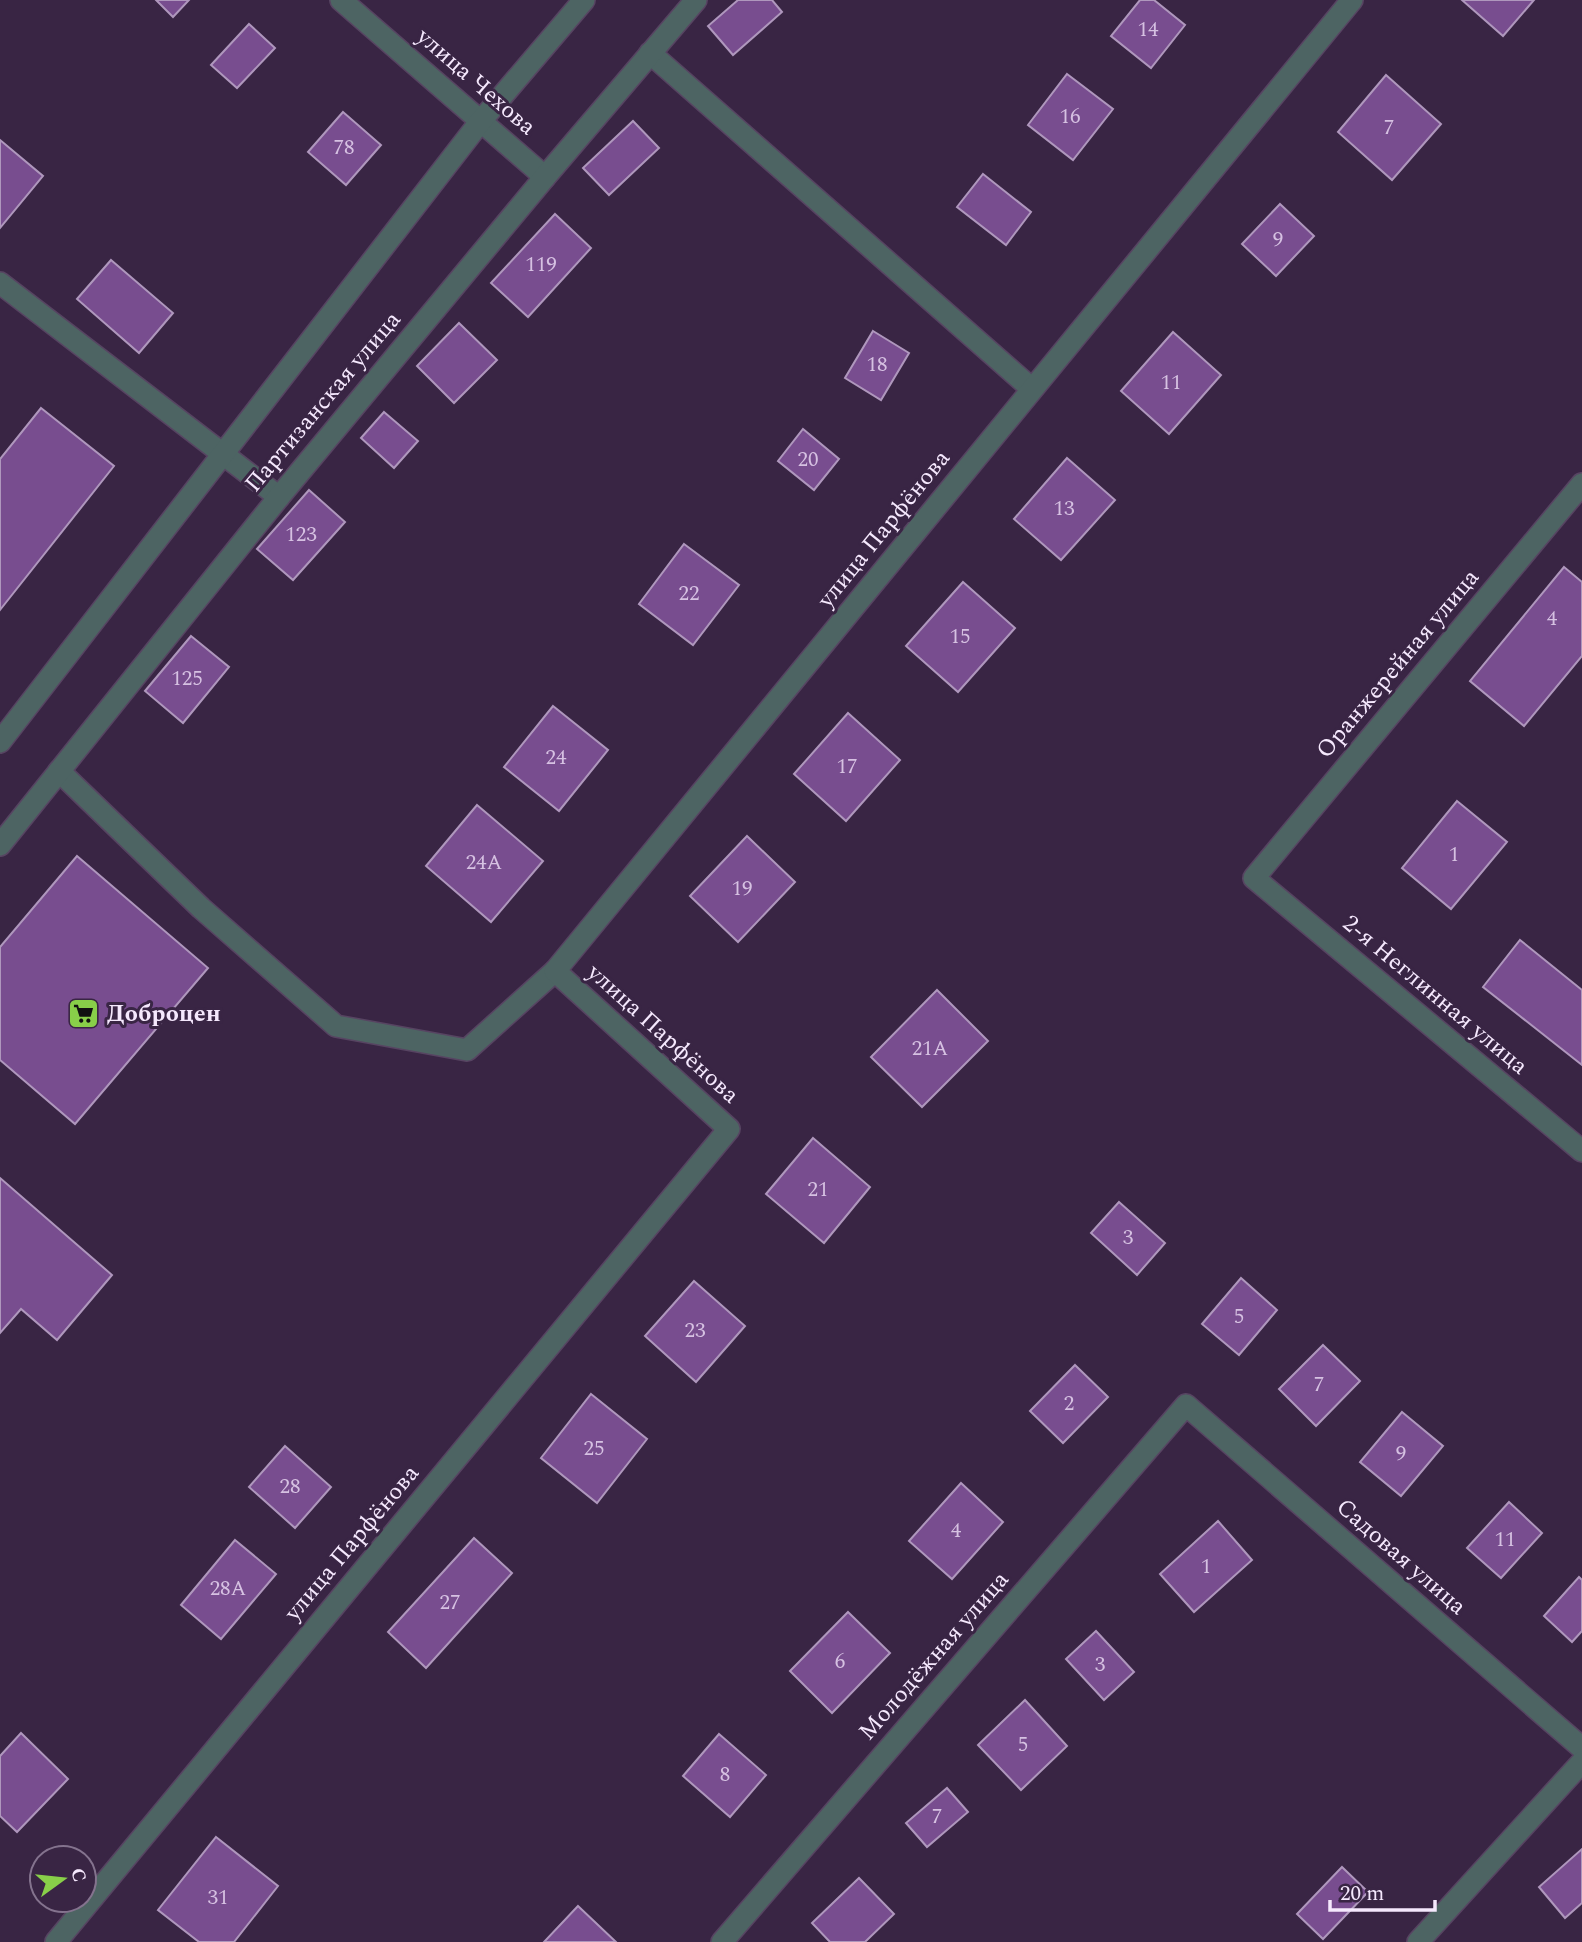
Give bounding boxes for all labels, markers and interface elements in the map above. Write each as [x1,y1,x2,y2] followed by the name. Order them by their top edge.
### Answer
[1138,14,1159,46] house number: 14
[407,19,544,145] street label: улица Чехова
[1060,101,1081,133] house number: 16
[1384,112,1394,144] house number: 7
[334,132,355,164] house number: 78
[1273,224,1283,256] house number: 9
[525,249,557,281] house number: 119
[236,303,410,501] street label: Партизанская улица
[867,349,888,381] house number: 18
[1161,367,1182,399] house number: 11
[808,442,959,617] street label: улица Парфёнова
[798,444,819,476] house number: 20
[1054,493,1075,525] house number: 13
[285,519,317,551] house number: 123
[1308,561,1488,767] street label: Оранжерейная улица
[679,578,700,610] house number: 22
[1547,603,1558,635] house number: 4
[950,621,971,653] house number: 15
[171,663,203,695] house number: 125
[546,742,567,774] house number: 24
[837,751,858,783] house number: 17
[1449,839,1459,871] house number: 1
[466,847,503,879] house number: 24А
[732,873,753,905] house number: 19
[1334,906,1536,1084] street label: 2-я Неглинная улица
[578,955,747,1113] street label: улица Парфёнова
[107,996,221,1032] place label: Доброцен
[67,997,101,1031] supermarket icon: Доброцен
[912,1033,949,1065] house number: 21А
[808,1174,829,1206] house number: 21
[1123,1222,1134,1254] house number: 3
[1234,1301,1244,1333] house number: 5
[685,1315,706,1347] house number: 23
[1314,1369,1324,1401] house number: 7
[1064,1388,1074,1420] house number: 2
[584,1433,605,1465] house number: 25
[1396,1438,1406,1470] house number: 9
[275,1457,428,1630] street label: улица Парфёнова
[280,1471,301,1503] house number: 28
[1328,1490,1475,1624] street label: Садовая улица
[951,1515,962,1547] house number: 4
[1495,1524,1516,1556] house number: 11
[1201,1551,1211,1583] house number: 1
[850,1563,1018,1749] street label: Молодёжная улица
[210,1573,247,1605] house number: 28А
[440,1587,461,1619] house number: 27
[835,1646,845,1678] house number: 6
[1095,1649,1106,1681] house number: 3
[1018,1729,1028,1761] house number: 5
[720,1759,730,1791] house number: 8
[932,1801,942,1833] house number: 7
[28,1844,98,1914] north arrow
[62,1865,94,1885] text: С
[1330,1868,1435,1912] scale bar
[1340,1878,1384,1910] text: 20 m
[208,1882,229,1914] house number: 31

